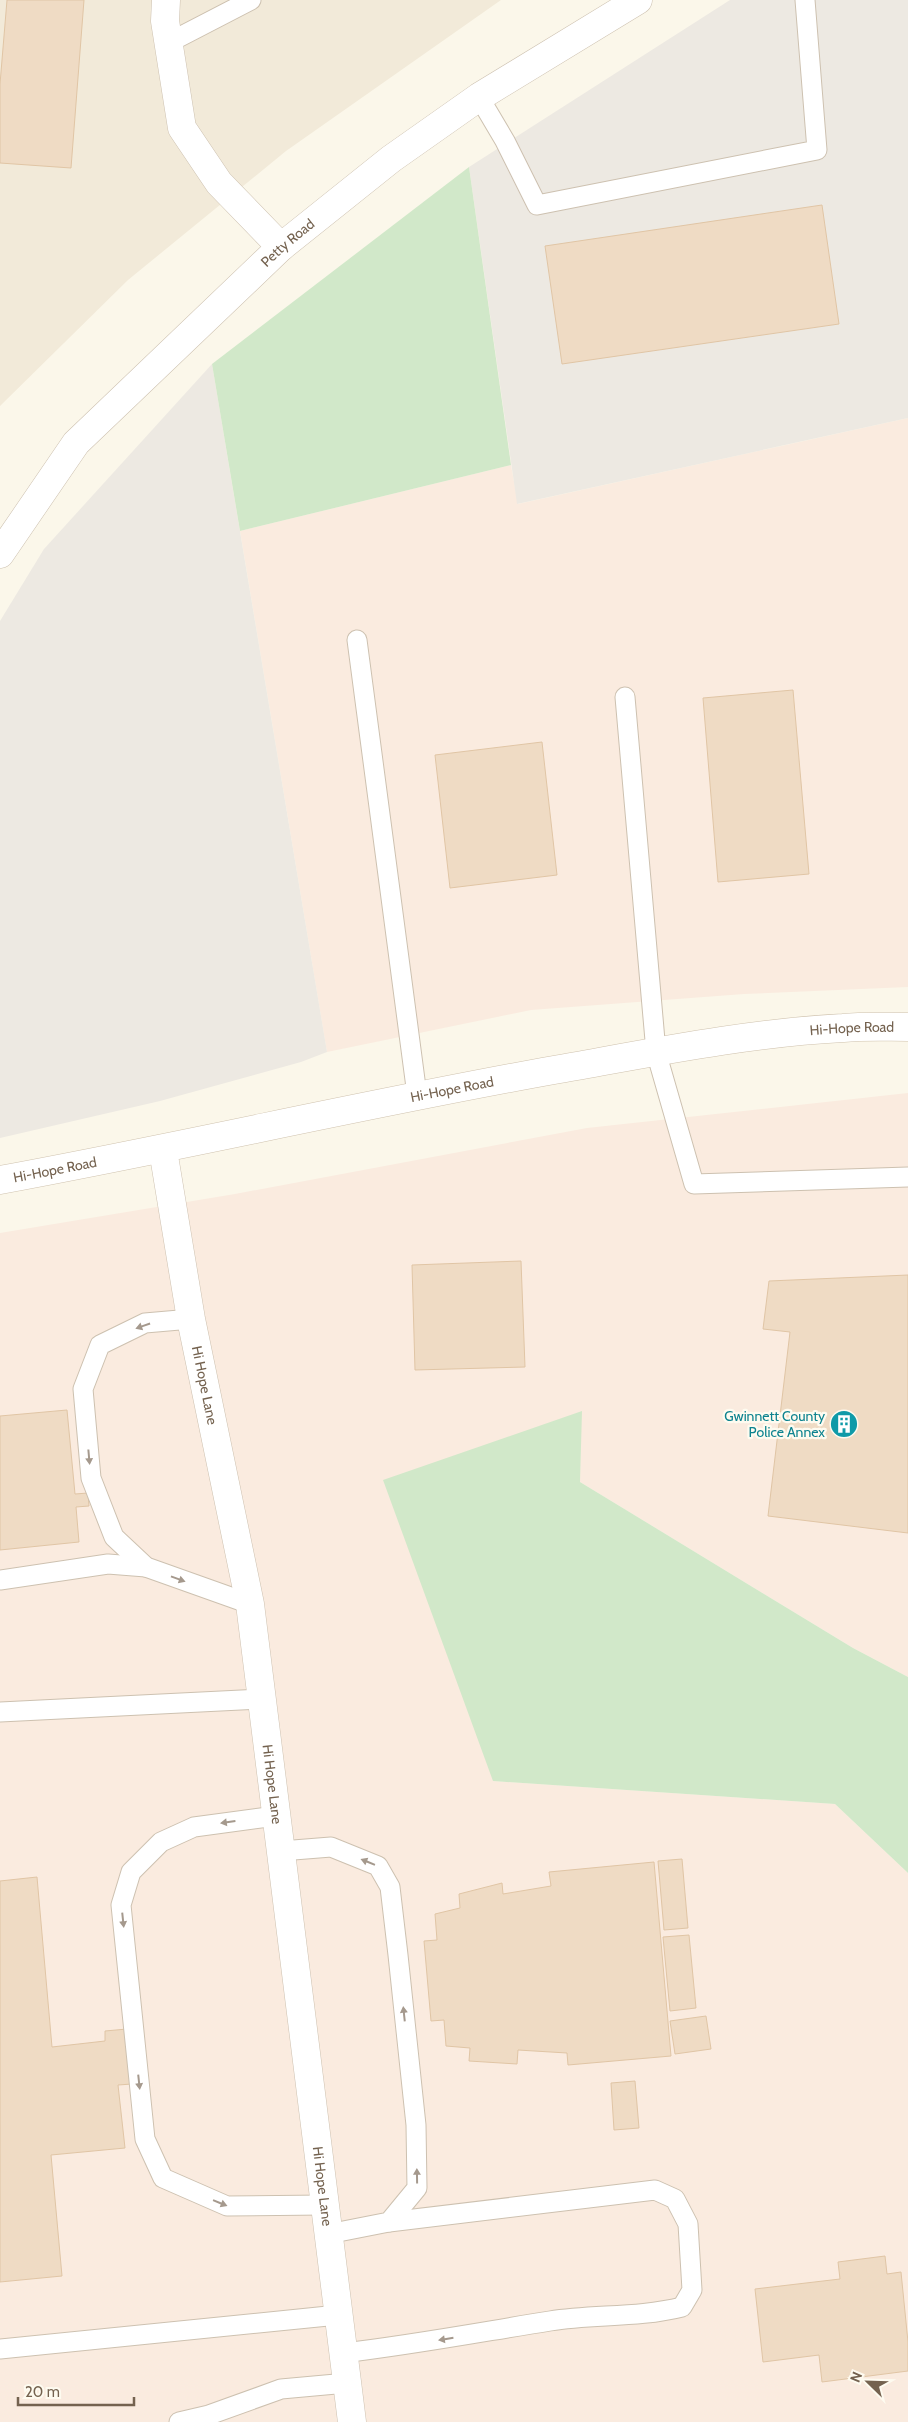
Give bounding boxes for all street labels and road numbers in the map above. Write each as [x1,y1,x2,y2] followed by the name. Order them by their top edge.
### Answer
[257,215,318,271] street label: Petty Road
[809,1018,894,1039] street label: Hi-Hope Road
[409,1072,495,1106] street label: Hi-Hope Road
[12,1153,98,1186] street label: Hi-Hope Road
[188,1344,222,1426] street label: Hi Hope Lane
[259,1743,286,1825] street label: Hi Hope Lane
[309,2145,336,2227] street label: Hi Hope Lane

